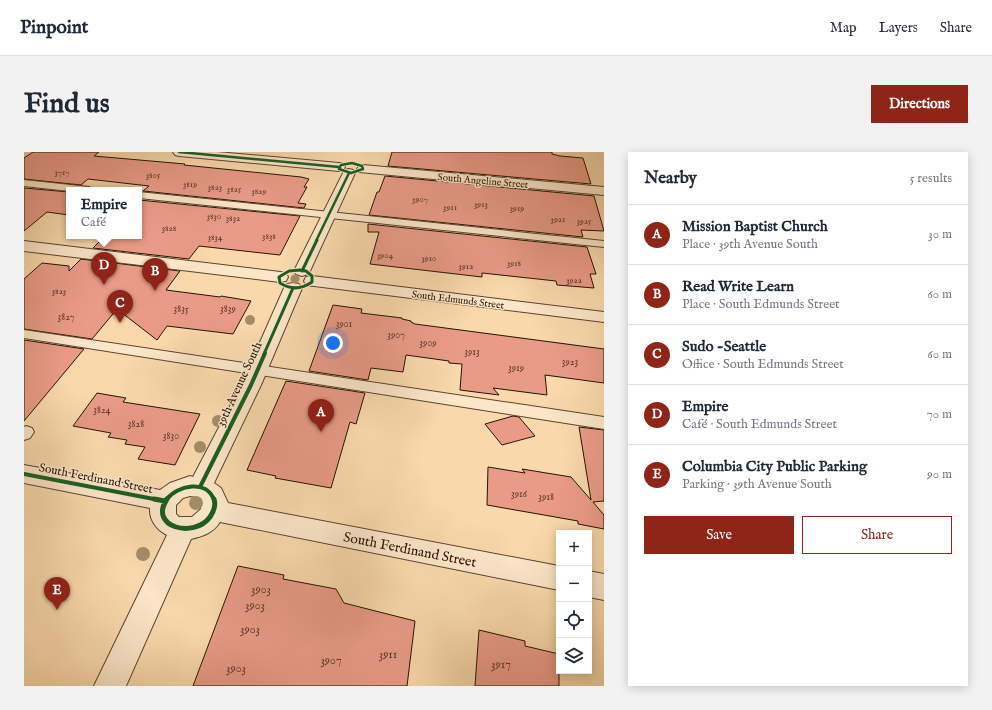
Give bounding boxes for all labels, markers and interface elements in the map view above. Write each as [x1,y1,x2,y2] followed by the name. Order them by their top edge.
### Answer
[20,16,88,40] text: Pinpoint
[830,19,857,37] text: Map
[879,19,918,37] text: Layers
[940,19,972,37] text: Share
[871,85,968,123] button: Directions
[24,87,110,122] text: Find us
[54,167,70,178] house number: 3717
[644,168,697,189] text: Nearby
[146,170,161,181] house number: 3805
[910,170,952,187] text: 5 results
[437,171,529,192] street label: South Angeline Street
[183,179,197,190] house number: 3819
[208,182,222,193] house number: 3823
[227,184,242,195] house number: 3825
[251,186,267,197] house number: 3829
[66,187,142,239] popup
[412,194,428,205] house number: 3907
[81,195,127,214] text: Empire
[474,199,488,210] house number: 3913
[443,202,457,213] house number: 3911
[510,203,524,214] house number: 3919
[207,211,221,222] house number: 3830
[226,213,240,224] house number: 3832
[81,214,106,231] text: Café
[551,214,565,225] house number: 3921
[577,216,592,227] house number: 3925
[682,217,828,236] text: Mission Baptist Church
[162,223,177,234] house number: 3828
[653,226,661,243] text: A
[928,226,952,243] text: 30 m
[262,231,276,242] house number: 3838
[208,232,223,243] house number: 3834
[682,236,818,253] text: Place · 39th Avenue South
[377,250,394,261] house number: 3904
[91,252,117,285] pin: D
[422,253,437,264] house number: 3910
[142,258,168,291] pin: B
[507,258,522,269] house number: 3918
[459,261,473,272] house number: 3912
[566,275,582,286] house number: 3922
[682,277,794,296] text: Read Write Learn
[52,286,66,297] house number: 3823
[653,286,661,303] text: B
[927,286,952,303] text: 60 m
[411,288,505,313] street label: South Edmunds Street
[107,290,133,323] pin: C
[682,296,840,313] text: Place · South Edmunds Street
[173,303,189,316] house number: 3835
[220,303,236,316] house number: 3839
[58,311,75,324] house number: 3827
[336,318,353,331] house number: 3901
[387,329,405,342] house number: 3907
[323,333,343,353] your location
[419,337,437,350] house number: 3909
[682,337,766,356] text: Sudo -Seattle
[213,339,266,429] street label: 39th Avenue South
[464,346,480,359] house number: 3913
[652,346,662,363] text: C
[927,346,952,363] text: 60 m
[562,356,579,369] house number: 3923
[682,356,844,373] text: Office · South Edmunds Street
[508,362,524,375] house number: 3919
[682,397,728,416] text: Empire
[308,399,334,432] pin: A
[93,404,111,417] house number: 3824
[652,406,662,423] text: D
[927,406,952,423] text: 70 m
[682,416,837,433] text: Café · South Edmunds Street
[128,418,144,431] house number: 3828
[163,430,179,443] house number: 3830
[682,457,867,476] text: Columbia City Public Parking
[38,460,154,497] street label: South Ferdinand Street
[652,466,662,483] text: E
[927,466,952,483] text: 90 m
[682,476,832,493] text: Parking · 39th Avenue South
[511,488,528,501] house number: 3916
[538,491,554,504] house number: 3918
[644,516,794,554] button: Save
[802,516,952,554] button: Share
[342,528,478,572] street label: South Ferdinand Street
[556,530,592,674] map controls
[556,530,592,566] button: +
[556,566,592,602] button: −
[44,577,70,610] pin: E
[251,582,271,597] house number: 3903
[245,598,265,613] house number: 3903
[556,602,592,638] button: locate
[240,622,260,637] house number: 3903
[556,638,592,674] button: layers
[379,647,397,662] house number: 3911
[320,653,342,668] house number: 3907
[491,657,511,672] house number: 3917
[226,661,246,676] house number: 3903

